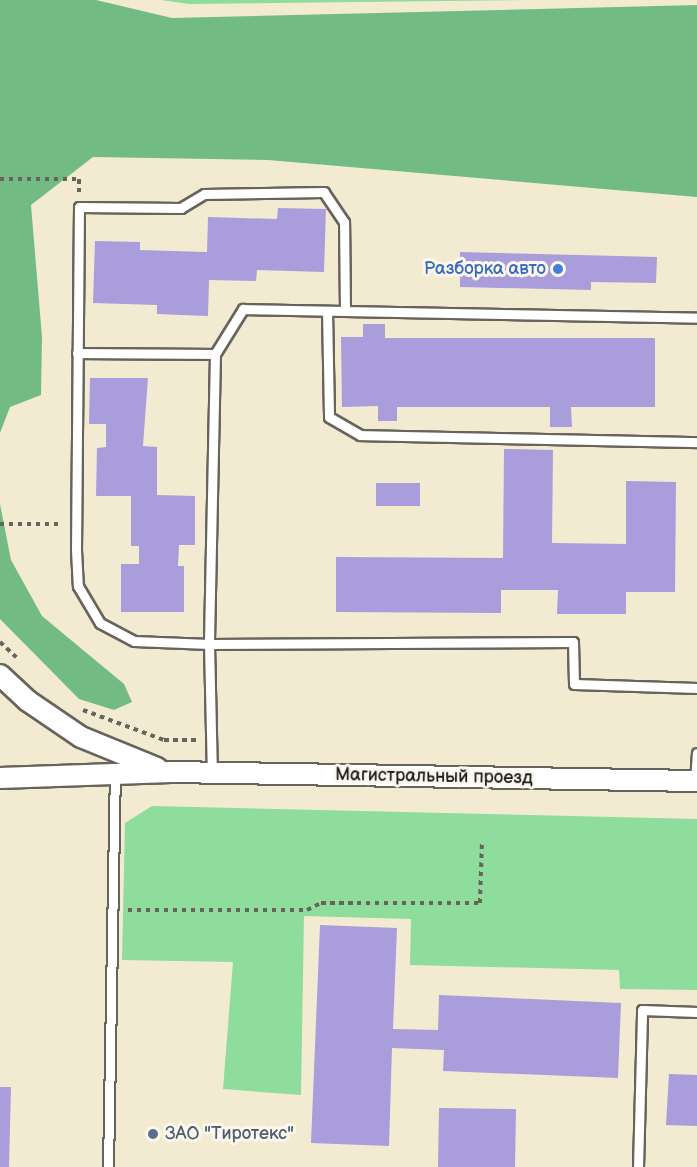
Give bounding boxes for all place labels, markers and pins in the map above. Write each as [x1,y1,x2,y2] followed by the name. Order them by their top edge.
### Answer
[424,258,546,280] place label: Разборка авто
[551,262,565,276] marker: Разборка авто
[165,1123,294,1145] place label: ЗАО "Тиротекс"
[146,1127,160,1141] marker: ЗАО "Тиротекс"

